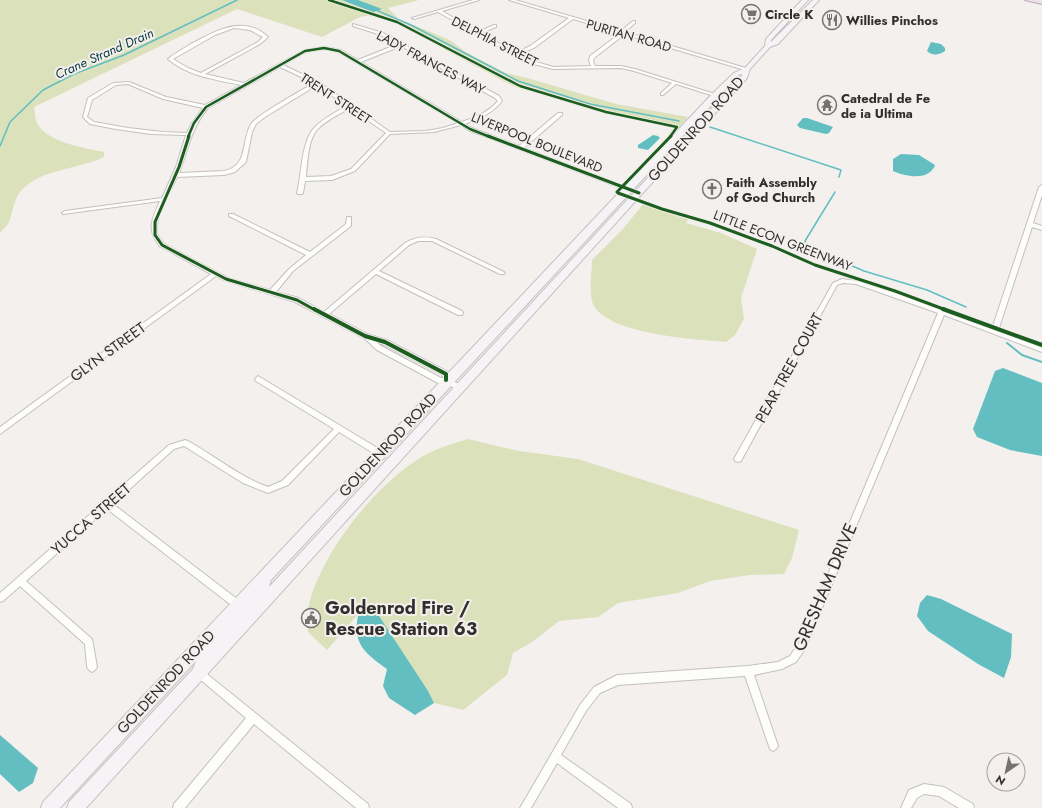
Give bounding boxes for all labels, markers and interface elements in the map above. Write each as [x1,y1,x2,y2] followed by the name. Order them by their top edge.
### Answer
[740,3,762,25] supermarket icon: Circle K
[765,5,814,24] place label: Circle K
[821,9,843,31] restaurant icon: Willies Pinchos
[448,11,541,71] street label: DELPHIA STREET
[846,11,938,30] place label: Willies Pinchos
[584,14,674,57] street label: PURITAN ROAD
[52,23,157,84] water label: Crane Strand Drain
[373,26,489,99] street label: LADY FRANCES WAY
[296,68,375,129] street label: TRENT STREET
[643,71,749,187] street label: GOLDENROD ROAD
[841,89,931,123] place label: Catedral de Fe de ia Ultima
[816,94,838,116] temple icon: Catedral de Fe de ia Ultima
[468,107,605,178] street label: LIVERPOOL BOULEVARD
[726,173,817,207] place label: Faith Assembly of God Church
[701,178,723,200] church icon: Faith Assembly of God Church
[711,205,855,276] street label: LITTLE ECON GREENWAY
[750,309,828,427] street label: PEAR TREE COURT
[66,317,150,387] street label: GLYN STREET
[334,388,442,502] street label: GOLDENROD ROAD
[46,478,136,560] street label: YUCCA STREET
[786,519,864,655] street label: GRESHAM DRIVE
[325,595,477,642] place label: Goldenrod Fire / Rescue Station 63
[300,607,322,629] public building icon: Goldenrod Fire / Rescue Station 63
[112,625,220,739] street label: GOLDENROD ROAD
[986,752,1026,792] north arrow
[992,771,1009,789] text: N

